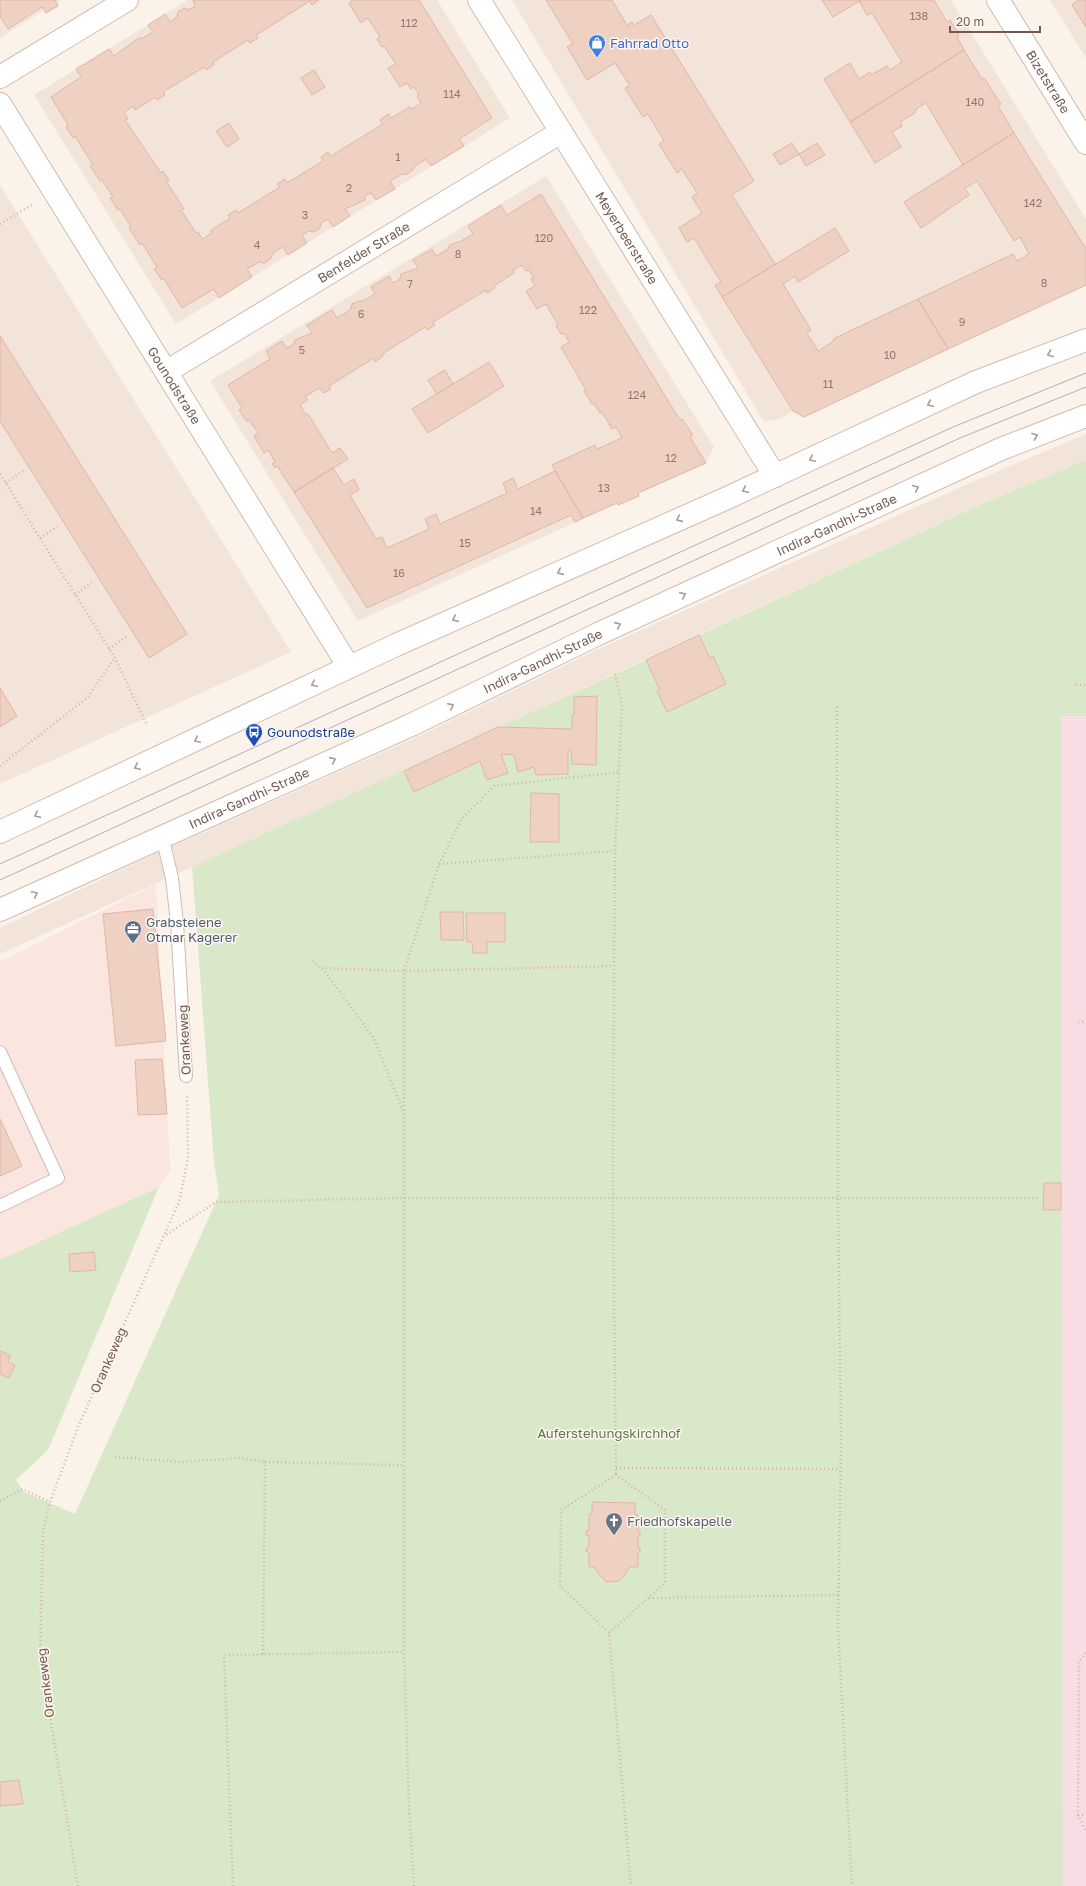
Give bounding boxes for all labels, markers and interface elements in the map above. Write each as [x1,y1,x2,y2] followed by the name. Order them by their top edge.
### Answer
[950,8,1040,34] scale bar
[910,9,929,22] house number: 138
[956,14,984,29] text: 20 m
[400,16,418,29] house number: 112
[587,33,607,58] shop icon: Fahrrad Otto
[610,35,689,51] place label: Fahrrad Otto
[1023,47,1074,116] street label: Bizetstraße
[443,87,461,100] house number: 114
[966,95,985,108] house number: 140
[395,150,401,163] house number: 1
[346,181,352,194] house number: 2
[592,189,662,287] street label: Meyerbeerstraße
[1024,196,1042,209] house number: 142
[302,208,308,221] house number: 3
[314,218,412,286] street label: Benfelder Straße
[535,231,553,244] house number: 120
[254,238,261,251] house number: 4
[455,247,462,260] house number: 8
[1041,276,1048,289] house number: 8
[407,277,413,290] house number: 7
[579,303,597,316] house number: 122
[358,307,365,320] house number: 6
[959,315,965,328] house number: 9
[299,343,305,356] house number: 5
[144,344,204,427] street label: Gounodstraße
[884,348,896,361] house number: 10
[1046,349,1053,357] one-way arrow
[823,377,833,390] house number: 11
[628,388,646,401] house number: 124
[926,399,934,407] one-way arrow
[1031,433,1038,441] one-way arrow
[665,451,677,464] house number: 12
[809,454,816,462] one-way arrow
[598,481,610,494] house number: 13
[741,485,749,493] one-way arrow
[912,485,919,493] one-way arrow
[774,490,899,559] street label: Indira-Gandhi-Straße
[530,504,542,517] house number: 14
[675,514,683,522] one-way arrow
[459,536,471,549] house number: 15
[393,566,405,579] house number: 16
[557,567,564,575] one-way arrow
[679,592,687,600] one-way arrow
[451,614,459,622] one-way arrow
[614,622,622,630] one-way arrow
[480,625,605,697] street label: Indira-Gandhi-Straße
[311,679,318,687] one-way arrow
[446,703,454,711] one-way arrow
[244,722,264,747] bus stop icon: Gounodstraße
[267,724,355,740] place label: Gounodstraße
[193,735,201,743] one-way arrow
[328,757,336,765] one-way arrow
[134,762,141,770] one-way arrow
[186,764,312,832] street label: Indira-Gandhi-Straße
[33,810,41,818] one-way arrow
[31,891,39,899] one-way arrow
[146,914,237,945] place label: Grabsteiene Otmar Kagerer
[123,919,143,944] office icon: Grabsteiene Otmar Kagerer
[174,1004,194,1076] street label: Orankeweg
[86,1325,130,1395] street label: Orankeweg
[537,1425,681,1441] park label: Auferstehungskirchhof
[604,1511,624,1536] church icon: Friedhofskapelle
[627,1513,732,1529] place label: Friedhofskapelle
[33,1647,57,1719] street label: Orankeweg

